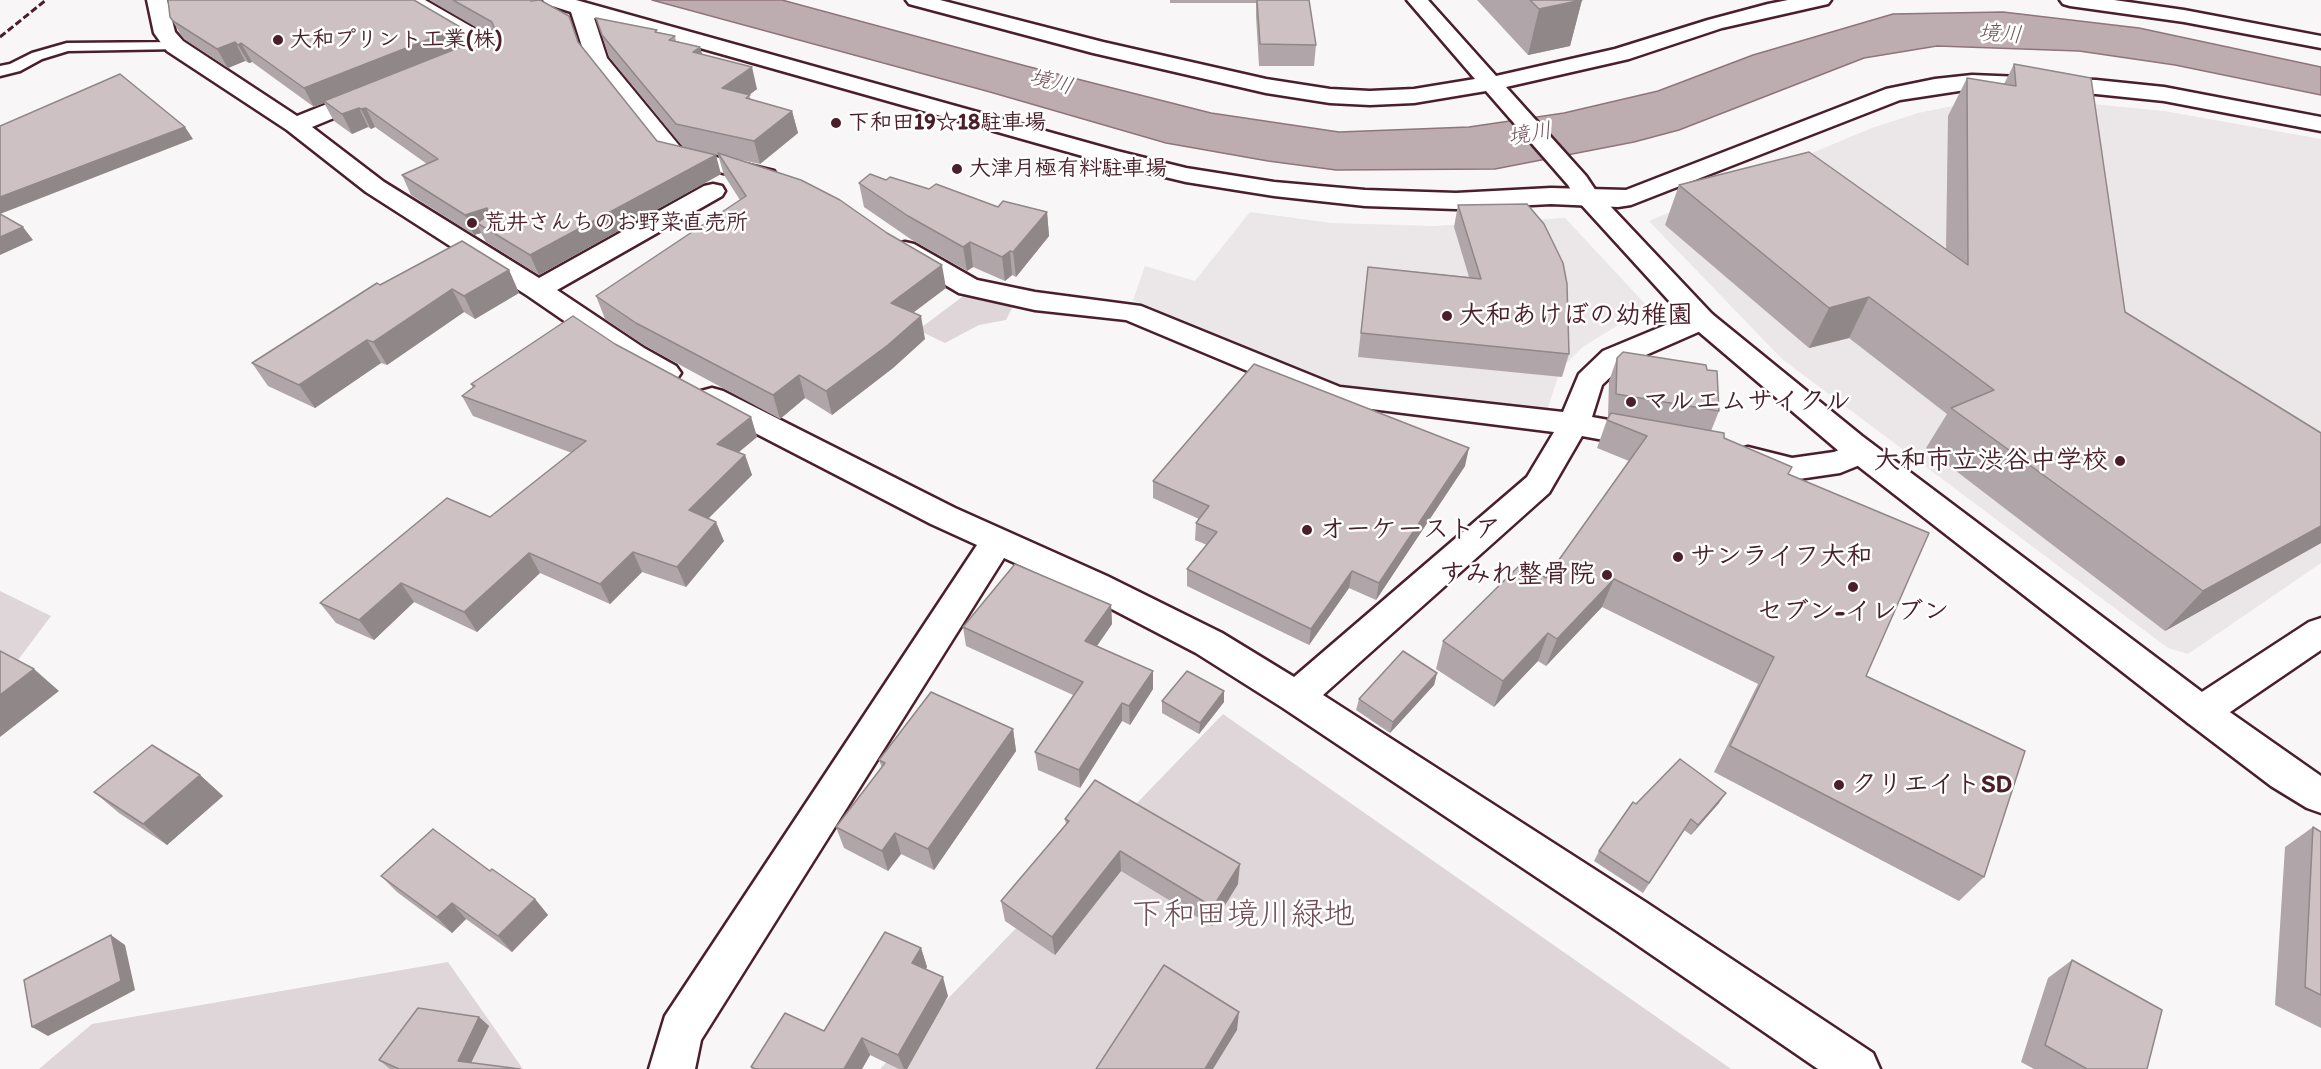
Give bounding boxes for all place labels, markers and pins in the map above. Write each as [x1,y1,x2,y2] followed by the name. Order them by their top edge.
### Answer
[290,27,502,53] place label: 大和プリント工業(株)
[271,33,285,47] marker: 大和プリント工業(株)
[848,110,1046,136] place label: 下和田19☆18駐車場
[829,116,843,130] marker: 下和田19☆18駐車場
[969,156,1167,182] place label: 大津月極有料駐車場
[950,162,964,176] marker: 大津月極有料駐車場
[484,210,748,236] place label: 荒井さんちのお野菜直売所
[465,216,479,230] marker: 荒井さんちのお野菜直売所
[1459,300,1693,332] place label: 大和あけぼの幼稚園
[1440,309,1454,323] marker: 大和あけぼの幼稚園
[1643,386,1851,418] place label: マルエムサイクル
[1624,395,1638,409] marker: マルエムサイクル
[1874,445,2108,477] place label: 大和市立渋谷中学校
[2113,454,2127,468] marker: 大和市立渋谷中学校
[1319,514,1501,546] place label: オーケーストア
[1300,523,1314,537] marker: オーケーストア
[1690,541,1872,573] place label: サンライフ大和
[1671,550,1685,564] marker: サンライフ大和
[1439,559,1595,591] place label: すみれ整骨院
[1600,568,1614,582] marker: すみれ整骨院
[1846,580,1860,594] marker: セブン-イレブン
[1757,596,1949,628] place label: セブン-イレブン
[1851,769,2012,801] place label: クリエイトSD
[1832,778,1846,792] marker: クリエイトSD

